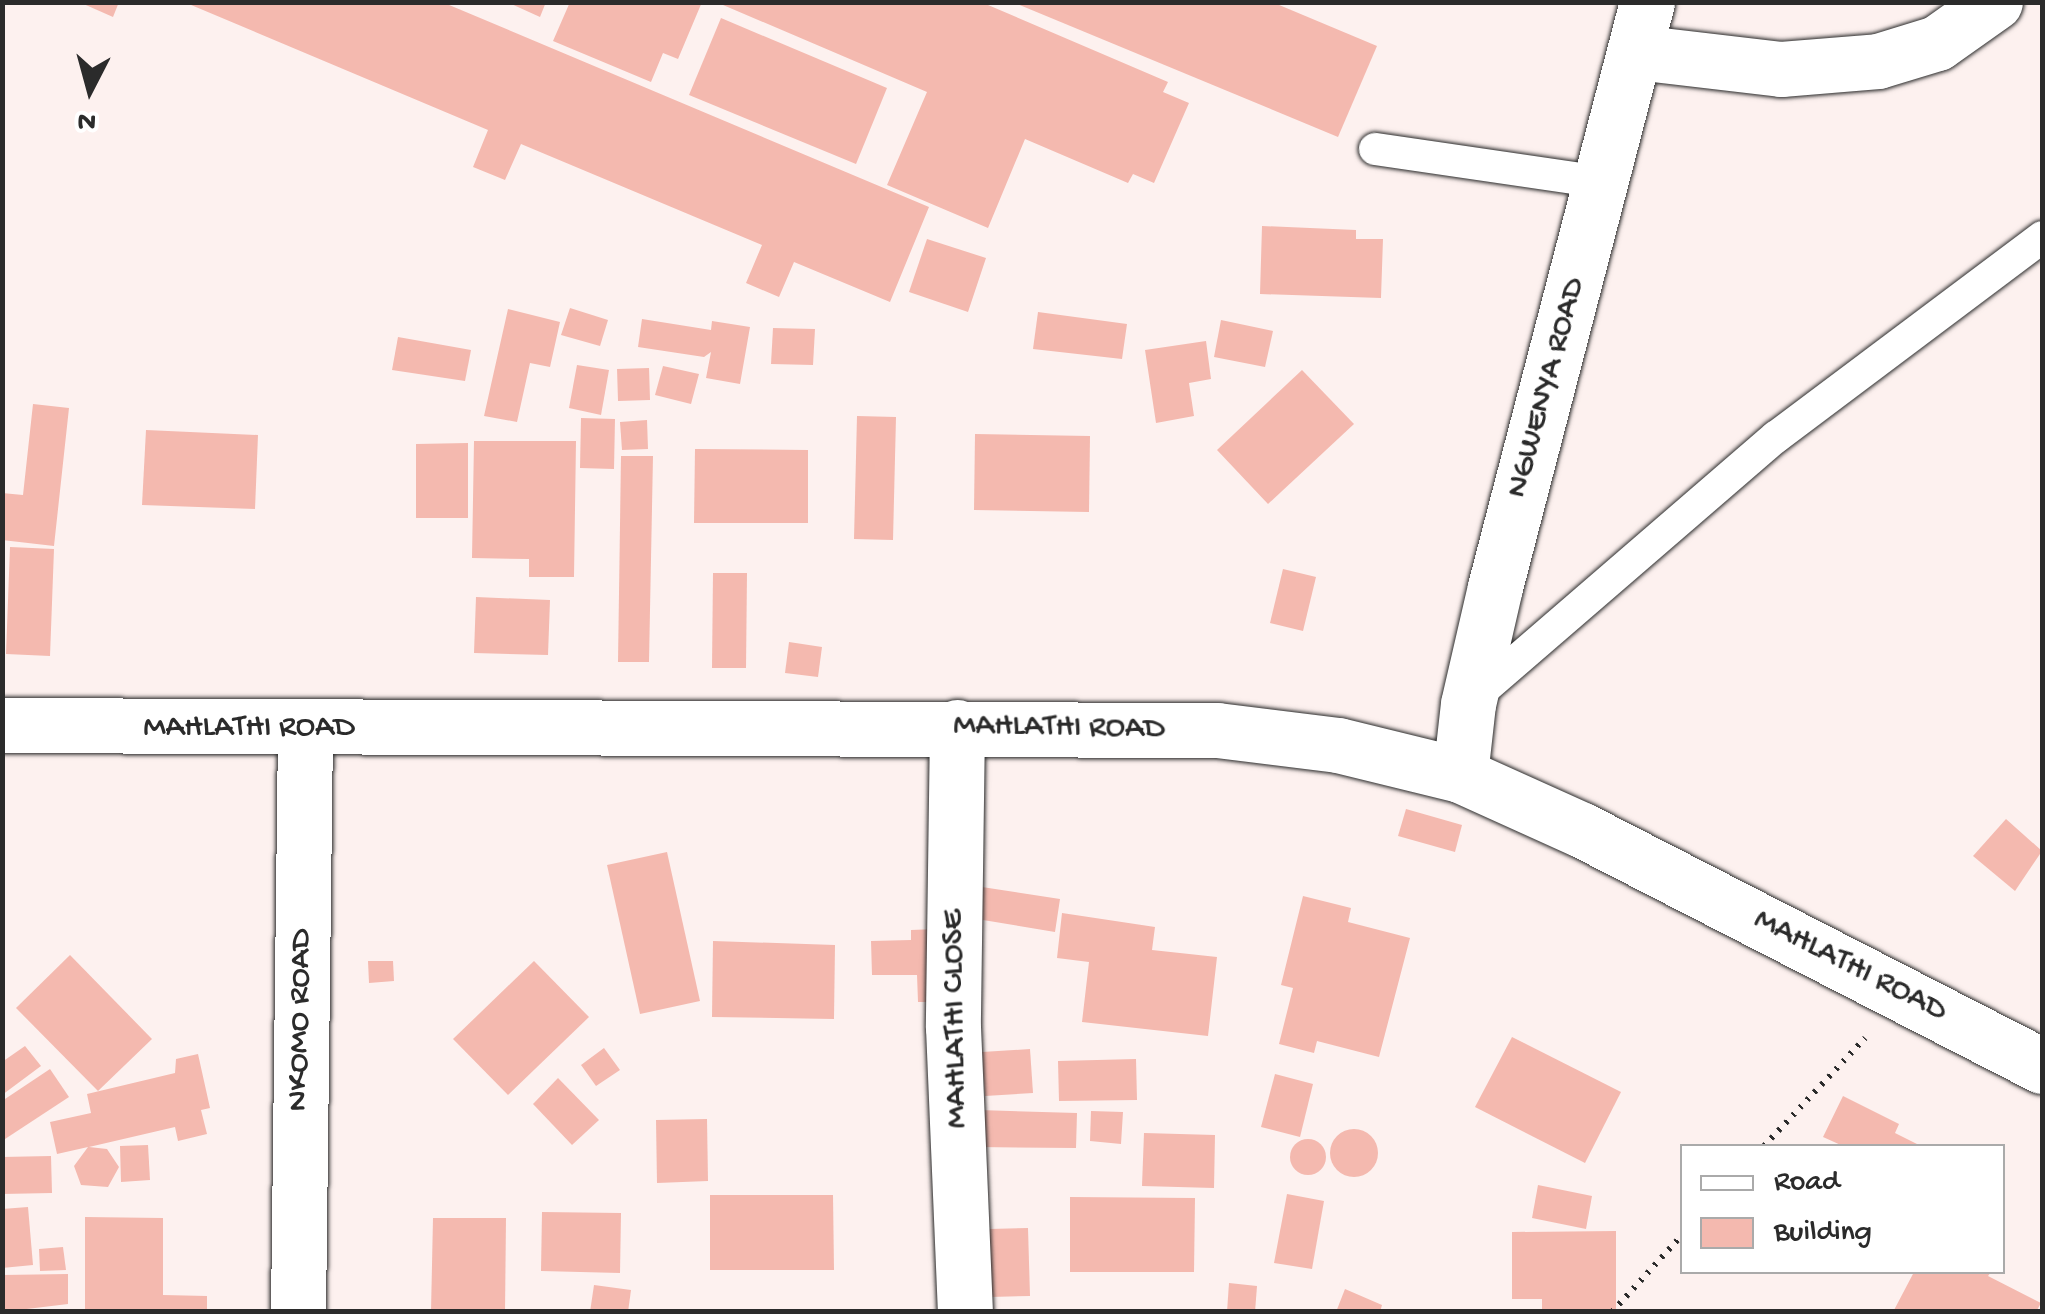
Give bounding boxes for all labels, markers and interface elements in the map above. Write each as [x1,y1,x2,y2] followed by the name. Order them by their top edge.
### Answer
[40,40,140,140] north arrow
[76,103,98,138] text: N
[1499,274,1595,502] street label: NGWENYA ROAD
[953,707,1165,749] street label: MAHLATHI ROAD
[143,709,355,747] street label: MAHLATHI ROAD
[1747,901,1953,1031] street label: MAHLATHI ROAD
[935,909,977,1129] street label: MAHLATHI CLOSE
[280,928,322,1112] street label: NKOMO ROAD
[1680,1144,2005,1274] legend
[1774,1166,1840,1201] text: Road
[1774,1216,1872,1251] text: Building

